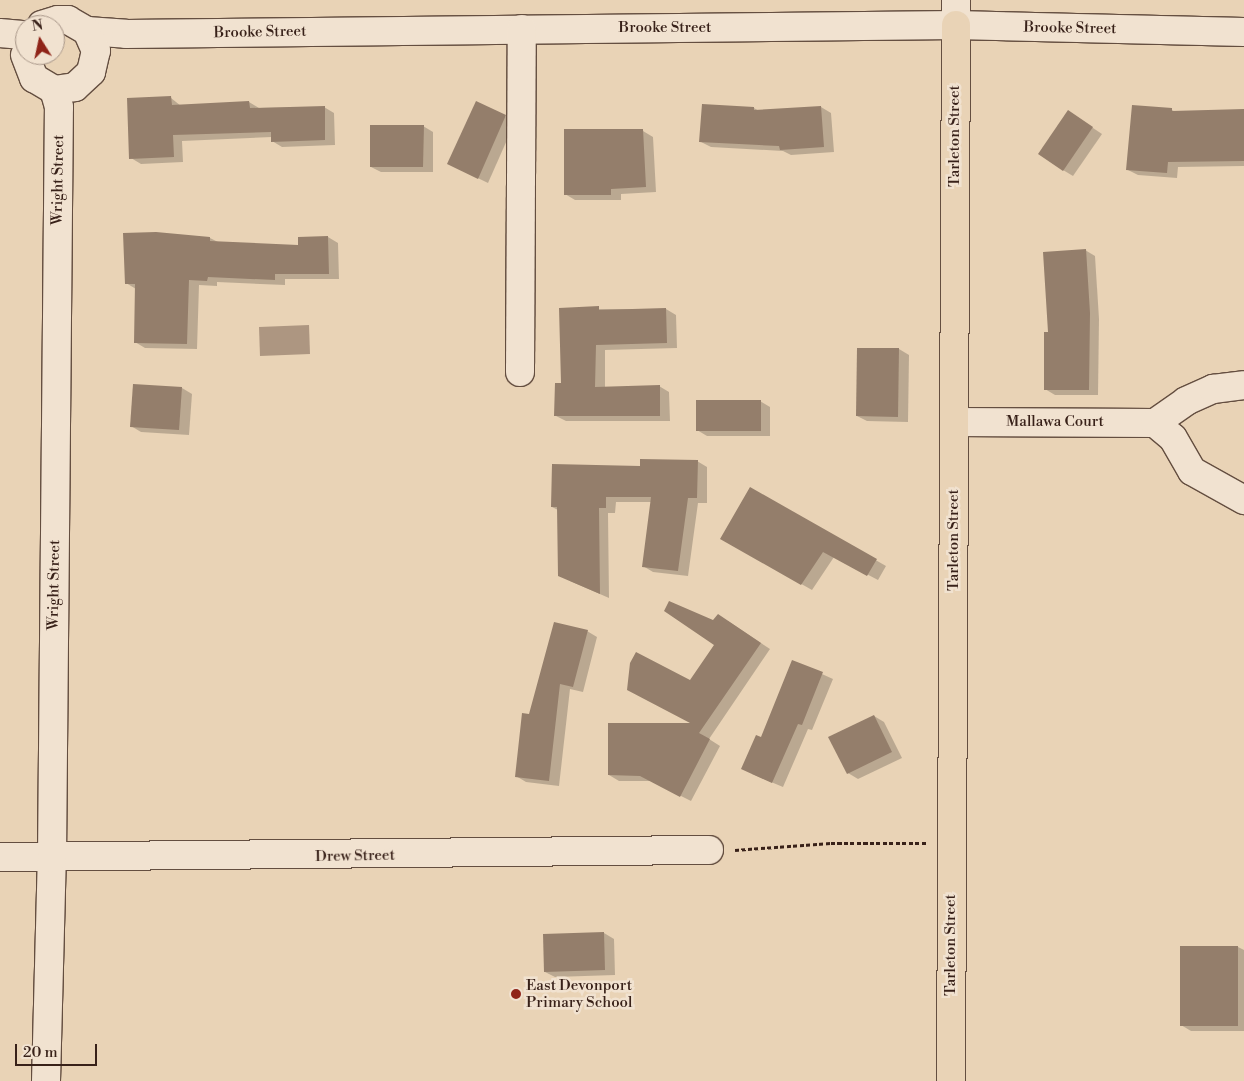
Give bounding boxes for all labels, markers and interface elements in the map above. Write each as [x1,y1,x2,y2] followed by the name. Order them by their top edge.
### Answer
[15,15,65,65] north arrow
[31,16,45,36] text: N
[1023,18,1117,38] street label: Brooke Street
[619,19,711,37] street label: Brooke Street
[213,22,307,42] street label: Brooke Street
[946,85,964,187] street label: Tarleton Street
[48,135,68,225] street label: Wright Street
[1006,413,1104,431] street label: Mallawa Court
[945,489,963,591] street label: Tarleton Street
[44,540,64,630] street label: Wright Street
[315,846,395,866] street label: Drew Street
[942,894,960,996] street label: Tarleton Street
[526,976,632,1011] place label: East Devonport Primary School
[510,988,522,1000] marker: East Devonport Primary School
[18,1034,100,1066] scale bar
[23,1043,58,1062] text: 20 m

